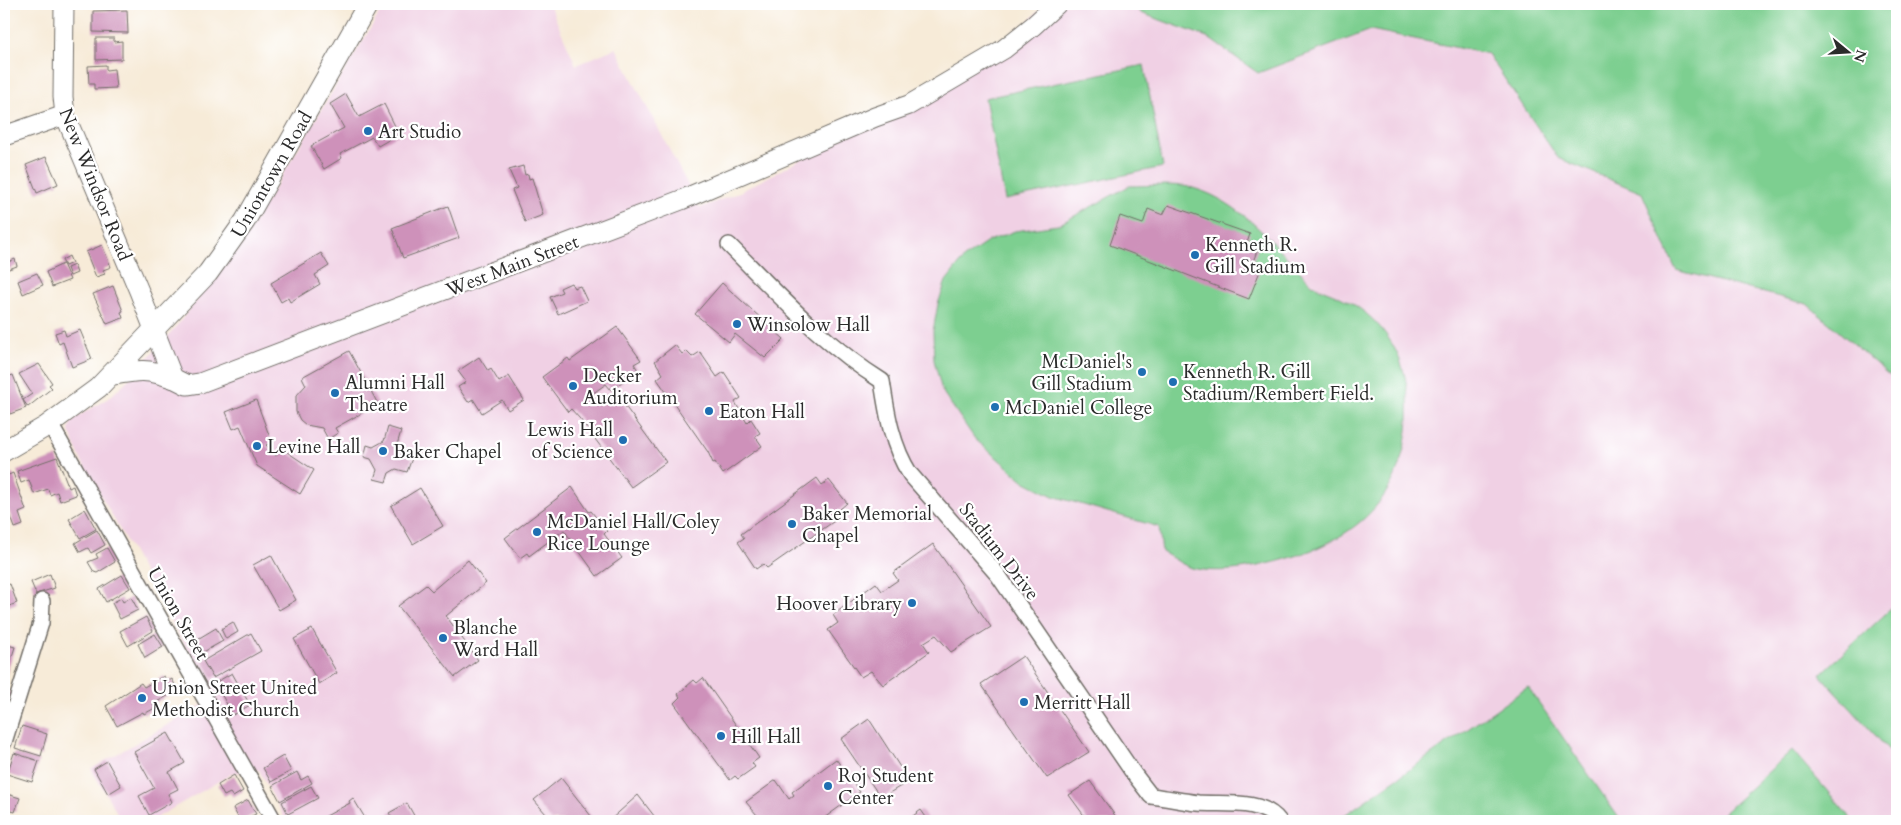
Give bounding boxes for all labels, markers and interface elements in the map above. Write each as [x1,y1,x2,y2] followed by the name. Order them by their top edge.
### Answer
[1824,28,1874,78] north arrow
[1849,47,1871,65] text: N
[53,104,138,265] street label: New Windsor Road
[225,107,319,242] street label: Uniontown Road
[378,119,461,145] place label: Art Studio
[362,125,374,137] marker: Art Studio
[441,229,582,304] street label: West Main Street
[1205,232,1307,280] place label: Kenneth R. Gill Stadium
[1189,249,1201,261] marker: Kenneth R. Gill Stadium
[746,312,870,338] place label: Winsolow Hall
[731,318,743,330] marker: Winsolow Hall
[1031,349,1133,397] place label: McDaniel's Gill Stadium
[1183,359,1374,407] place label: Kenneth R. Gill Stadium/Rembert Field.
[583,363,678,411] place label: Decker Auditorium
[1136,366,1148,378] marker: McDaniel's Gill Stadium
[345,370,445,418] place label: Alumni Hall Theatre
[1167,376,1179,388] marker: Kenneth R. Gill Stadium/Rembert Field.
[567,380,579,392] marker: Decker Auditorium
[329,387,341,399] marker: Alumni Hall Theatre
[1005,395,1152,421] place label: McDaniel College
[719,399,805,425] place label: Eaton Hall
[989,401,1001,413] marker: McDaniel College
[703,405,715,417] marker: Eaton Hall
[527,417,613,465] place label: Lewis Hall of Science
[267,434,361,460] place label: Levine Hall
[617,434,629,446] marker: Lewis Hall of Science
[393,439,502,465] place label: Baker Chapel
[251,440,263,452] marker: Levine Hall
[377,445,389,457] marker: Baker Chapel
[953,498,1045,606] street label: Stadium Drive
[802,501,932,549] place label: Baker Memorial Chapel
[547,509,720,557] place label: McDaniel Hall/Coley Rice Lounge
[786,518,798,530] marker: Baker Memorial Chapel
[531,526,543,538] marker: McDaniel Hall/Coley Rice Lounge
[141,562,215,665] street label: Union Street
[776,591,902,617] place label: Hoover Library
[906,597,918,609] marker: Hoover Library
[452,615,538,663] place label: Blanche Ward Hall
[437,632,449,644] marker: Blanche Ward Hall
[152,675,317,723] place label: Union Street United Methodist Church
[1034,690,1131,716] place label: Merritt Hall
[136,692,148,704] marker: Union Street United Methodist Church
[1018,696,1030,708] marker: Merritt Hall
[731,724,801,750] place label: Hill Hall
[715,730,727,742] marker: Hill Hall
[838,763,933,811] place label: Roj Student Center
[822,780,834,792] marker: Roj Student Center

